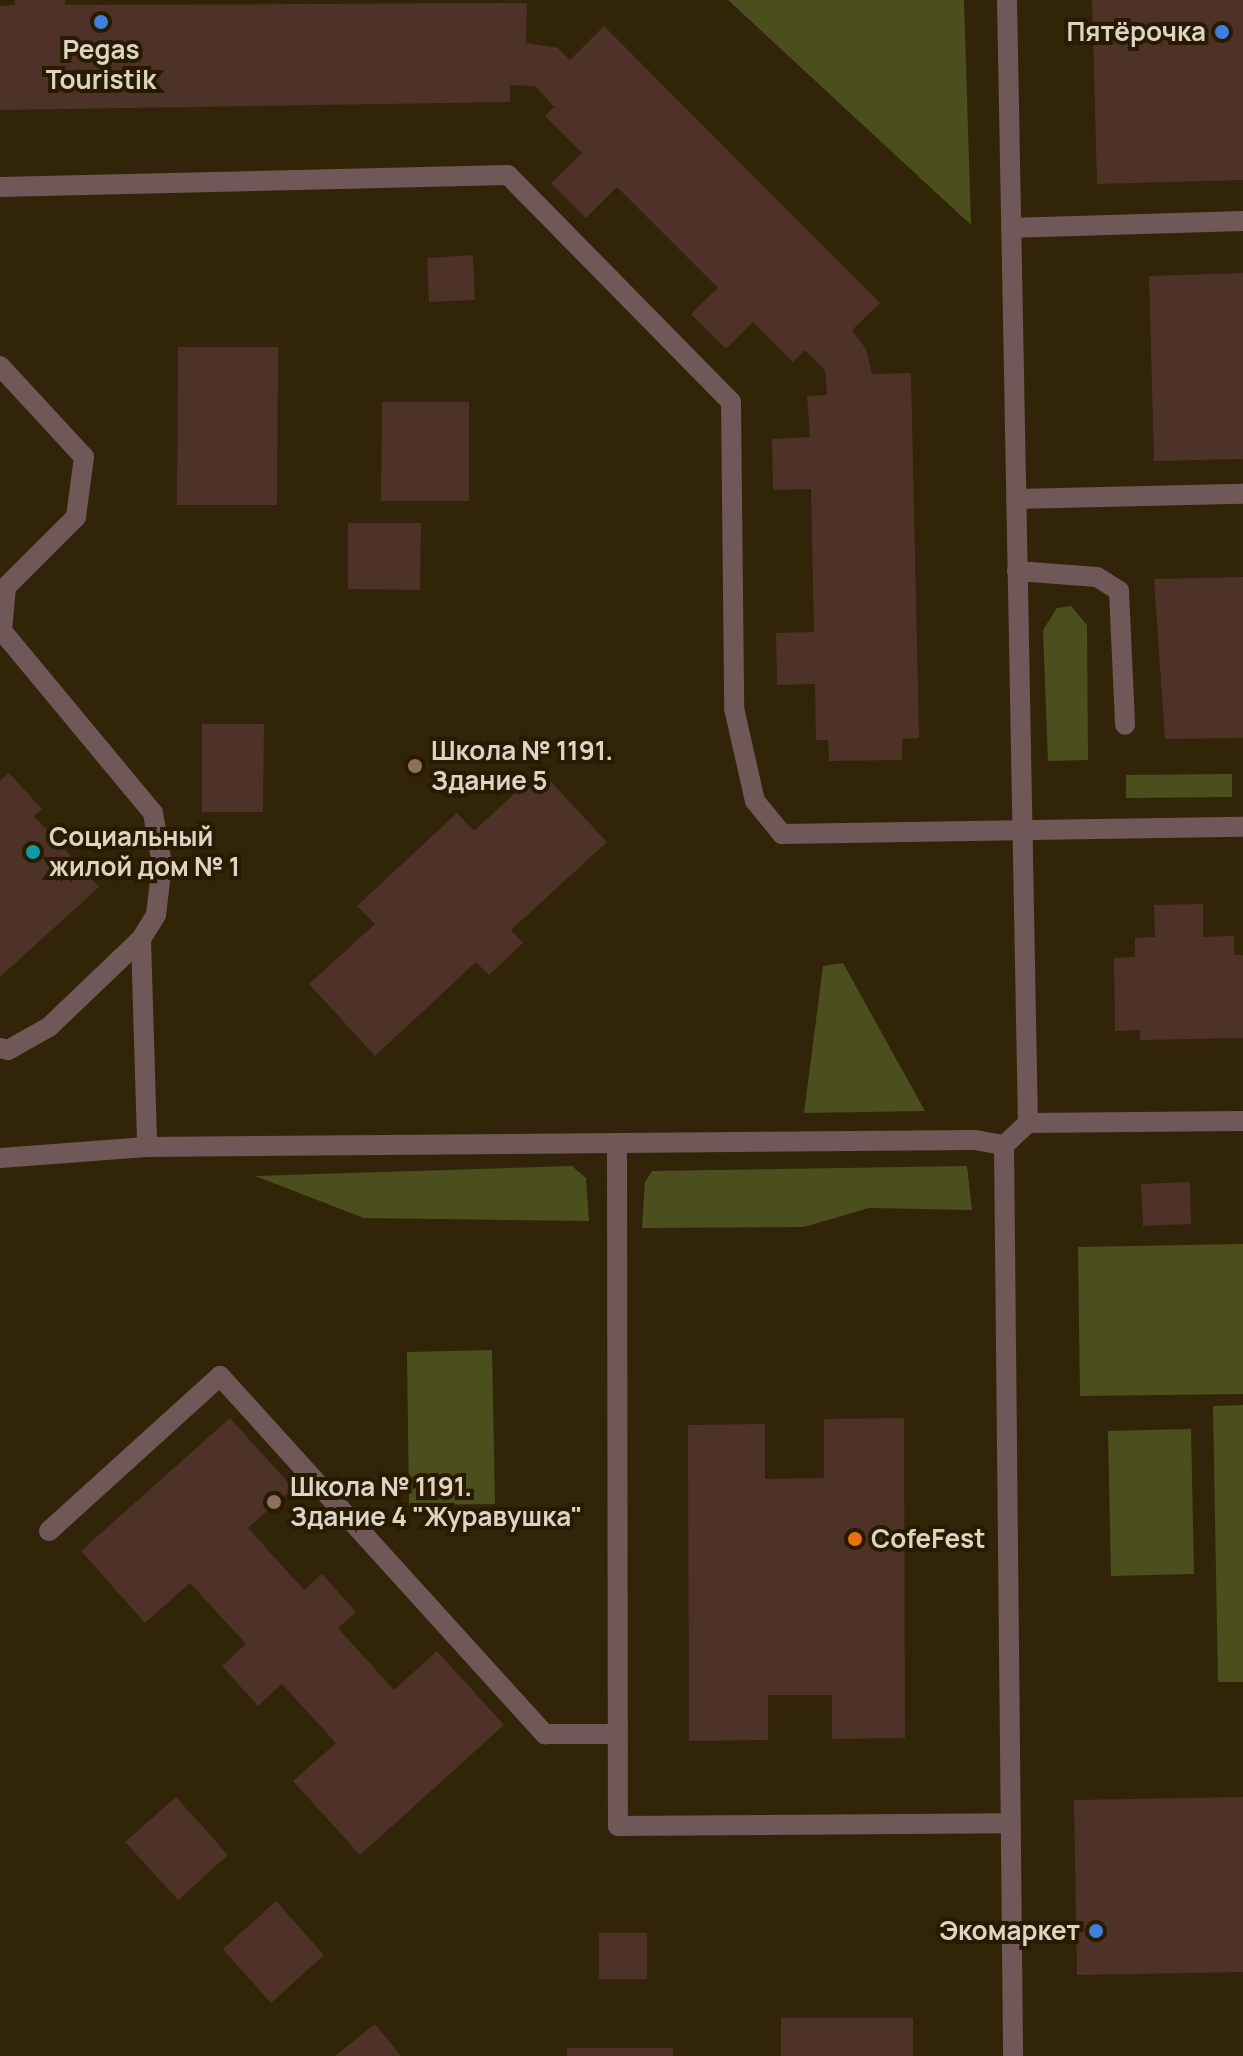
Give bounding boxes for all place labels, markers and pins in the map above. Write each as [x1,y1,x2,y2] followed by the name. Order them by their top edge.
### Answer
[92,13,110,31] marker: Pegas Touristik
[1067,16,1206,48] place label: Пятёрочка
[1213,23,1231,41] marker: Пятёрочка
[46,34,156,96] place label: Pegas Touristik
[431,735,613,796] place label: Школа № 1191. Здание 5
[406,757,424,775] marker: Школа № 1191. Здание 5
[49,821,240,882] place label: Социальный жилой дом № 1
[24,843,42,861] marker: Социальный жилой дом № 1
[290,1471,583,1532] place label: Школа № 1191. Здание 4 "Журавушка"
[265,1493,283,1511] marker: Школа № 1191. Здание 4 "Журавушка"
[871,1523,985,1555] place label: CofeFest
[846,1530,864,1548] marker: CofeFest
[939,1915,1080,1947] place label: Экомаркет
[1087,1922,1105,1940] marker: Экомаркет

